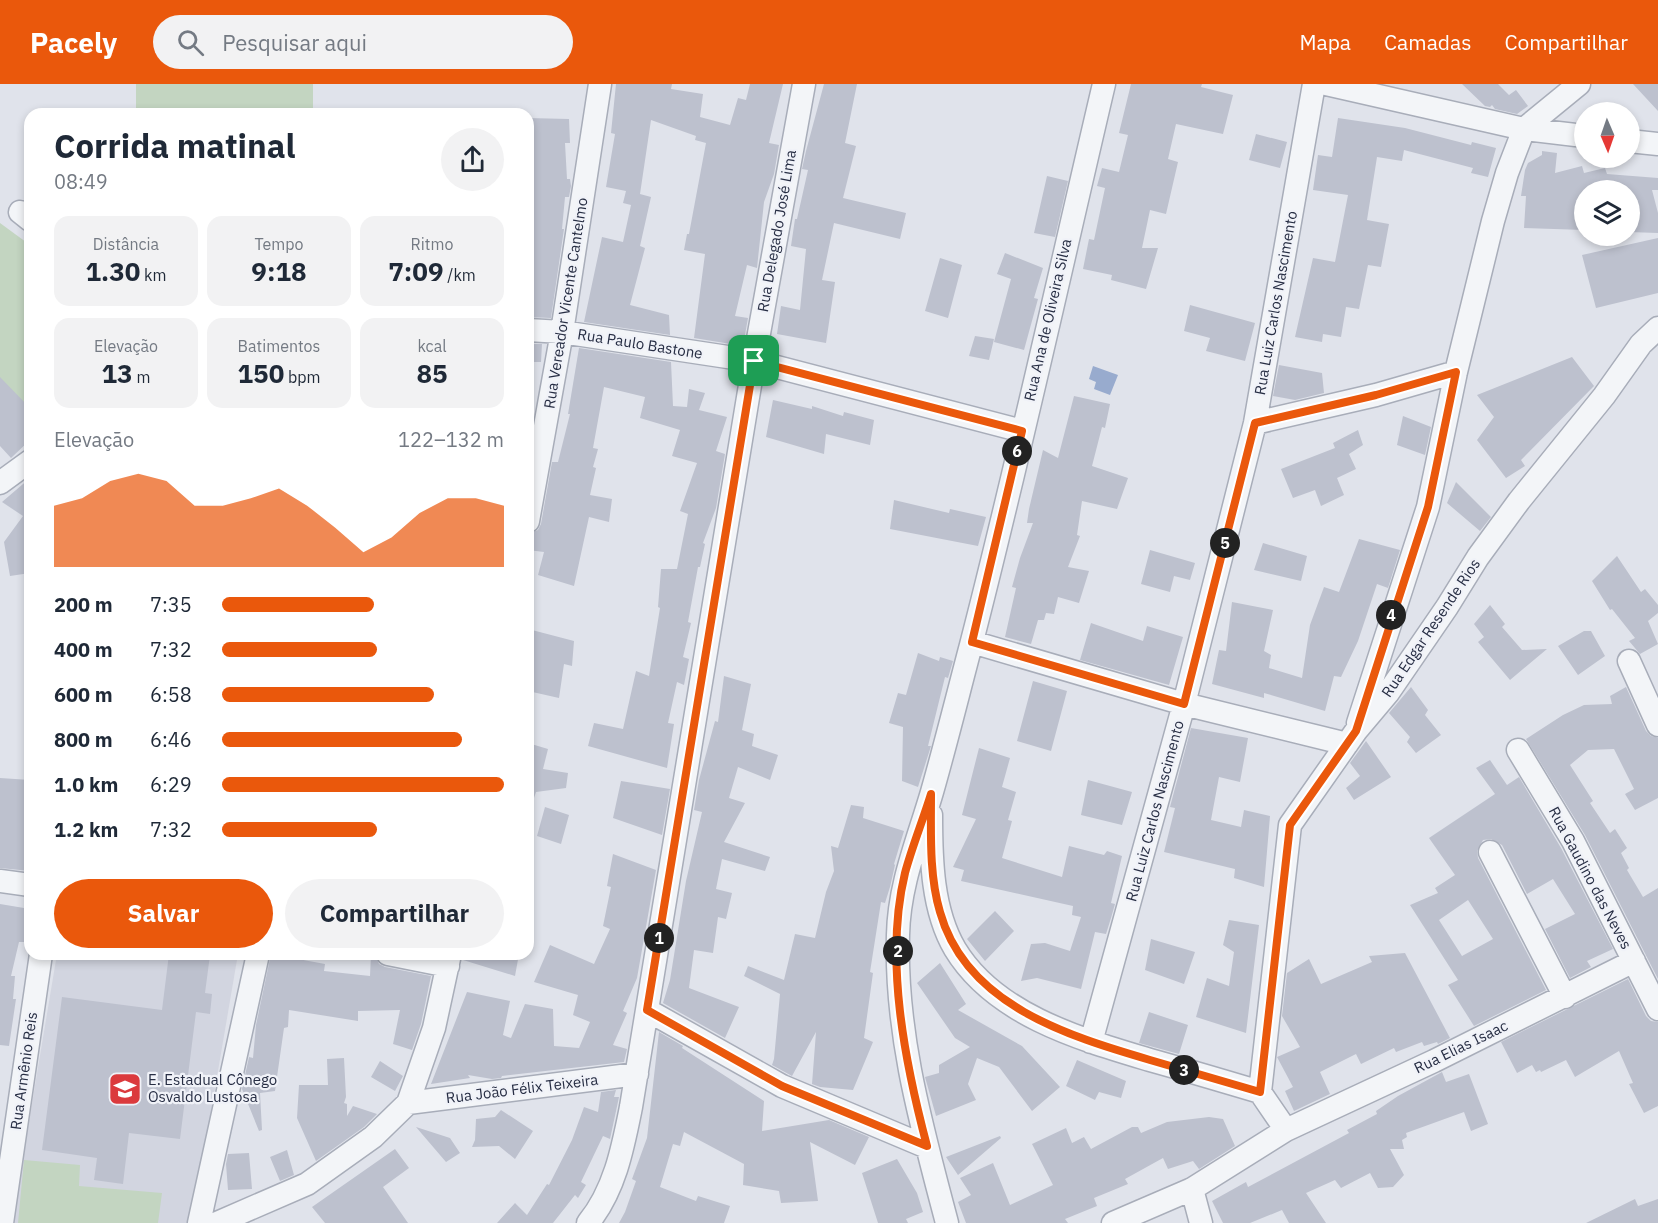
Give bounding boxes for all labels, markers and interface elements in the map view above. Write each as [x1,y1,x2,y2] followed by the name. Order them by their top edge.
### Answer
[153,15,573,69] search box
[30,24,117,61] text: Pacely
[174,26,207,59] icon: search
[222,28,367,57] text: Pesquisar aqui
[1299,28,1351,56] text: Mapa
[1384,28,1471,56] text: Camadas
[1504,28,1628,56] text: Compartilhar
[1574,102,1640,168] north arrow
[1574,102,1640,246] map controls
[54,124,295,167] text: Corrida matinal
[441,128,504,191] button: share
[753,148,800,313] street label: Rua Delegado José Lima
[54,168,108,195] text: 08:49
[1574,180,1640,246] button: layers
[539,196,592,410] street label: Rua Vereador Vicente Cantelmo
[1250,209,1301,396] street label: Rua Luiz Carlos Nascimento
[93,234,159,254] text: Distância
[254,234,304,254] text: Tempo
[411,234,453,254] text: Ritmo
[1020,237,1075,403] street label: Rua Ana de Oliveira Silva
[85,254,140,288] text: 1.30
[251,254,307,288] text: 9:18
[388,254,444,288] text: 7:09
[140,265,167,285] text: km
[444,265,476,285] text: /km
[576,324,704,363] street label: Rua Paulo Bastone
[728,335,779,386] pin
[94,336,158,356] text: Elevação
[238,336,320,356] text: Batimentos
[417,336,447,356] text: kcal
[737,344,770,377] icon: arrive
[102,356,133,390] text: 13
[237,356,284,390] text: 150
[416,356,448,390] text: 85
[133,367,150,387] text: m
[284,367,321,387] text: bpm
[54,426,134,453] text: Elevação
[398,426,504,453] text: 122–132 m
[1002,436,1032,466] pin: 6
[1012,441,1022,461] text: 6
[1210,528,1240,558] pin: 5
[1220,533,1230,553] text: 5
[1377,555,1484,701] street label: Rua Edgar Resende Rios
[54,591,113,618] text: 200 m
[150,591,192,618] text: 7:35
[1376,600,1406,630] pin: 4
[1386,605,1396,625] text: 4
[54,636,113,663] text: 400 m
[150,636,192,663] text: 7:32
[54,681,113,708] text: 600 m
[150,681,192,708] text: 6:58
[1121,718,1188,903] street label: Rua Luiz Carlos Nascimento
[54,726,113,753] text: 800 m
[150,726,192,753] text: 6:46
[54,771,118,798] text: 1.0 km
[150,771,192,798] text: 6:29
[1545,803,1636,952] street label: Rua Gaudino das Neves
[54,816,118,843] text: 1.2 km
[150,816,192,843] text: 7:32
[54,879,273,948] button: Salvar
[285,879,504,948] button: Compartilhar
[644,923,674,953] pin: 1
[654,928,664,948] text: 1
[883,936,913,966] pin: 2
[893,941,903,961] text: 2
[6,1011,41,1131] street label: Rua Armênio Reis
[1411,1015,1511,1077] street label: Rua Elias Isaac
[1169,1055,1199,1085] pin: 3
[1179,1060,1189,1080] text: 3
[148,1070,277,1106] place label: E. Estadual Cônego Osvaldo Lustosa
[445,1070,599,1107] street label: Rua João Félix Teixeira
[107,1071,143,1107] school or university icon: E. Estadual Cônego Osvaldo Lustosa

